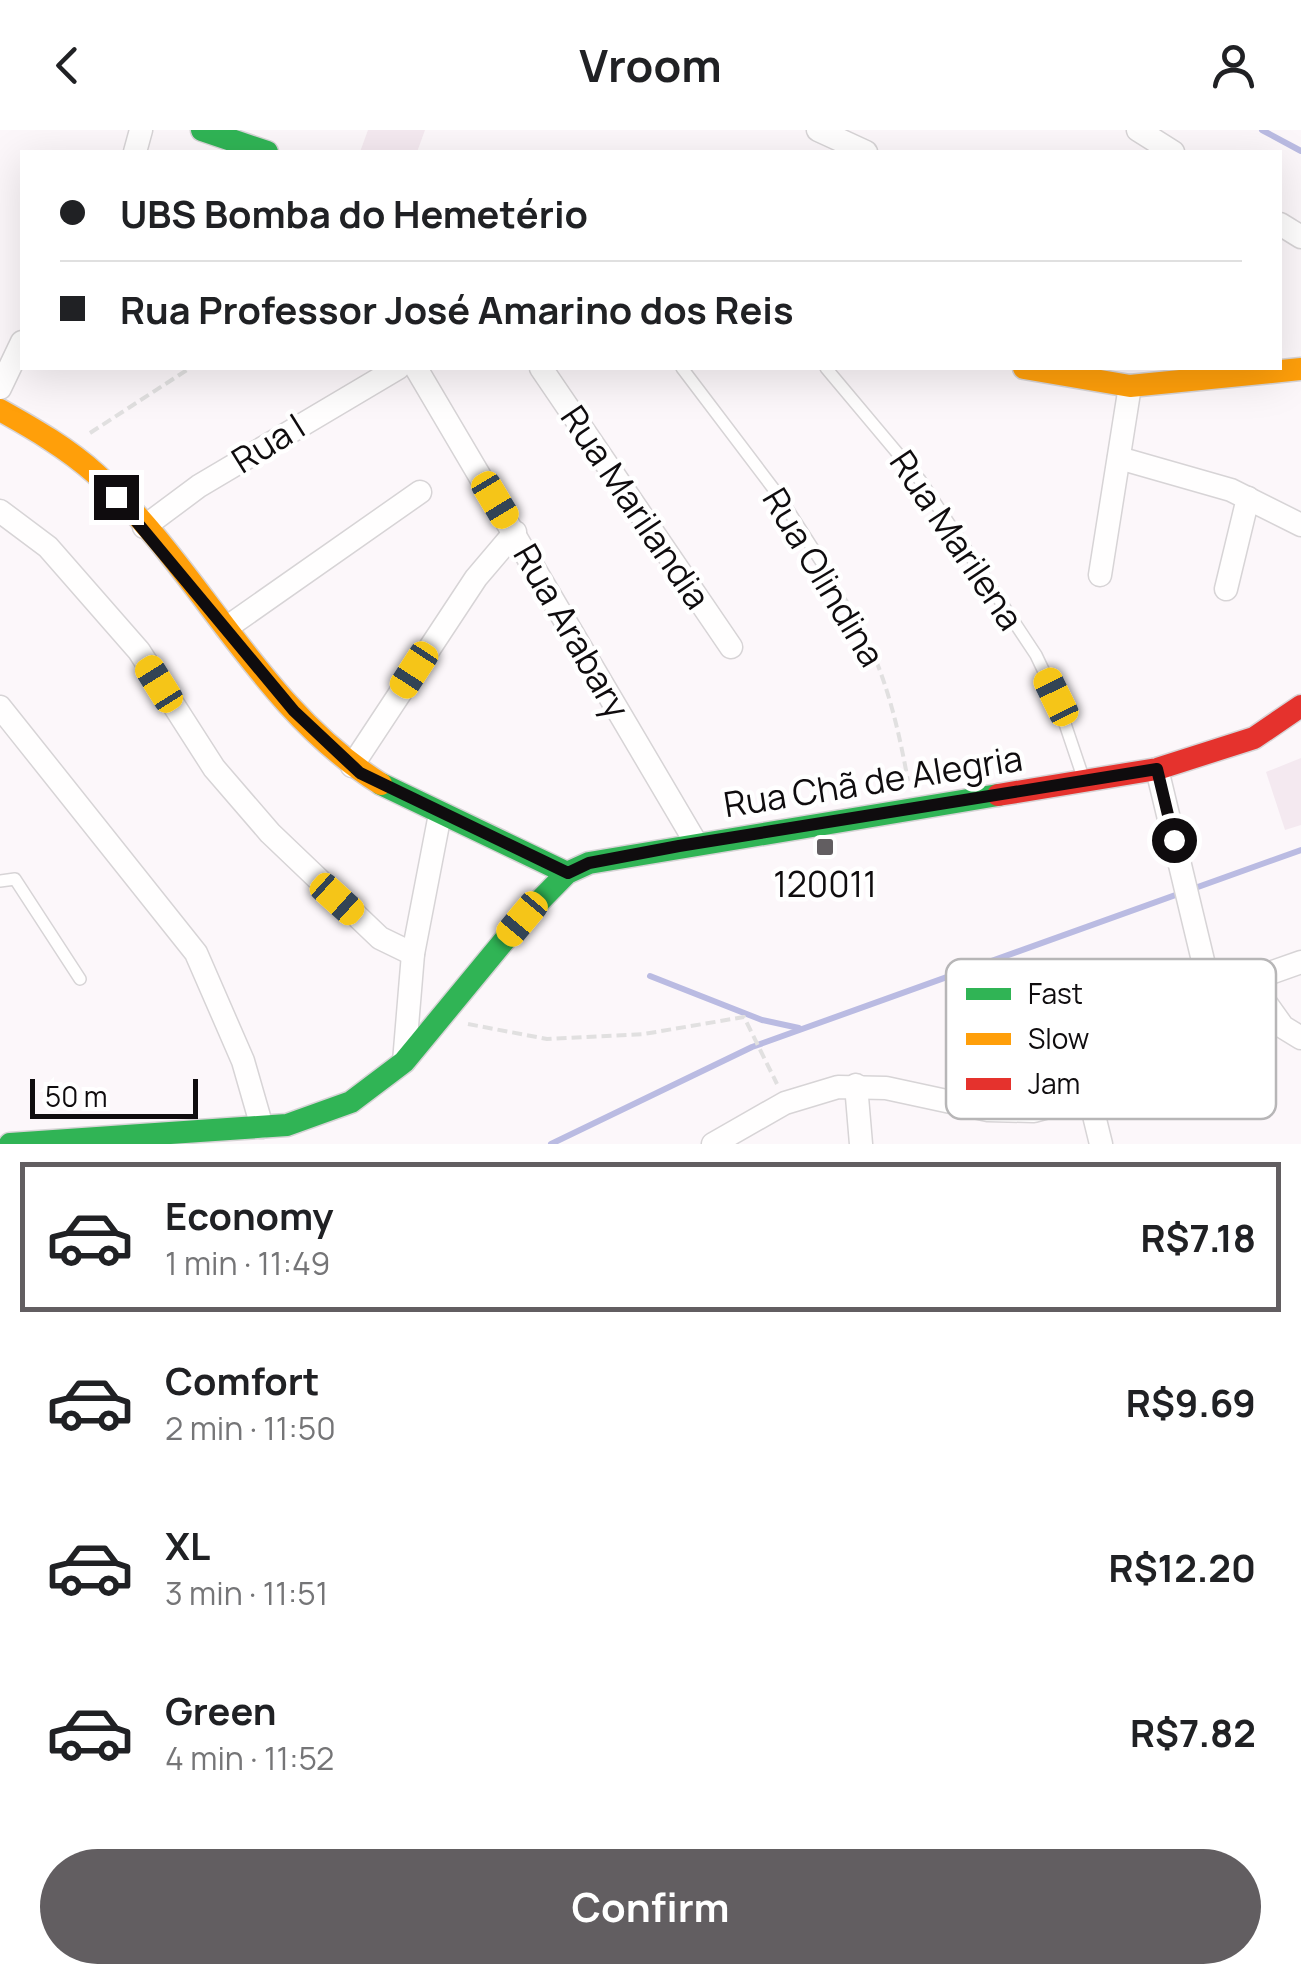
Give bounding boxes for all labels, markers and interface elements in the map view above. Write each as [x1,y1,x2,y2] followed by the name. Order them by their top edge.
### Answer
[579,34,722,96] text: Vroom
[40,38,95,93] icon: back
[1206,38,1261,93] icon: person
[120,187,588,239] text: UBS Bomba do Hemetério
[120,283,794,335] text: Rua Professor José Amarino dos Reis
[550,396,722,618] street label: Rua Marilandia
[222,402,314,484] street label: Rua I
[879,441,1035,639] street label: Rua Marilena
[467,467,523,533] car
[94,475,139,520] route end
[752,479,896,675] street label: Rua Olindina
[503,535,641,727] street label: Rua Arabary
[385,637,443,703] car
[130,651,188,717] car
[1029,663,1083,731] car
[720,734,1026,828] street label: Rua Chã de Alegria
[1152,818,1197,863] route start
[814,836,836,858] marker: 120011
[773,860,877,908] place label: 120011
[305,868,369,930] car
[491,886,553,952] car
[946,959,1276,1119] legend
[1028,974,1083,1012] text: Fast
[1028,1019,1089,1057] text: Slow
[1028,1064,1080,1102] text: Jam
[30,1074,198,1118] scale bar
[45,1077,108,1115] text: 50 m
[165,1189,334,1241] text: Economy
[45,1192,135,1282] icon: car
[1141,1211,1256,1263] text: R$7.18
[165,1241,330,1285] text: 1 min · 11:49
[165,1354,319,1406] text: Comfort
[45,1357,135,1447] icon: car
[1126,1376,1256,1428] text: R$9.69
[165,1406,336,1450] text: 2 min · 11:50
[165,1519,210,1571] text: XL
[45,1522,135,1612] icon: car
[1109,1541,1256,1593] text: R$12.20
[165,1571,328,1615] text: 3 min · 11:51
[165,1684,277,1736] text: Green
[45,1687,135,1777] icon: car
[1130,1706,1256,1758] text: R$7.82
[165,1736,334,1780] text: 4 min · 11:52
[40,1849,1261,1964] button: Confirm

